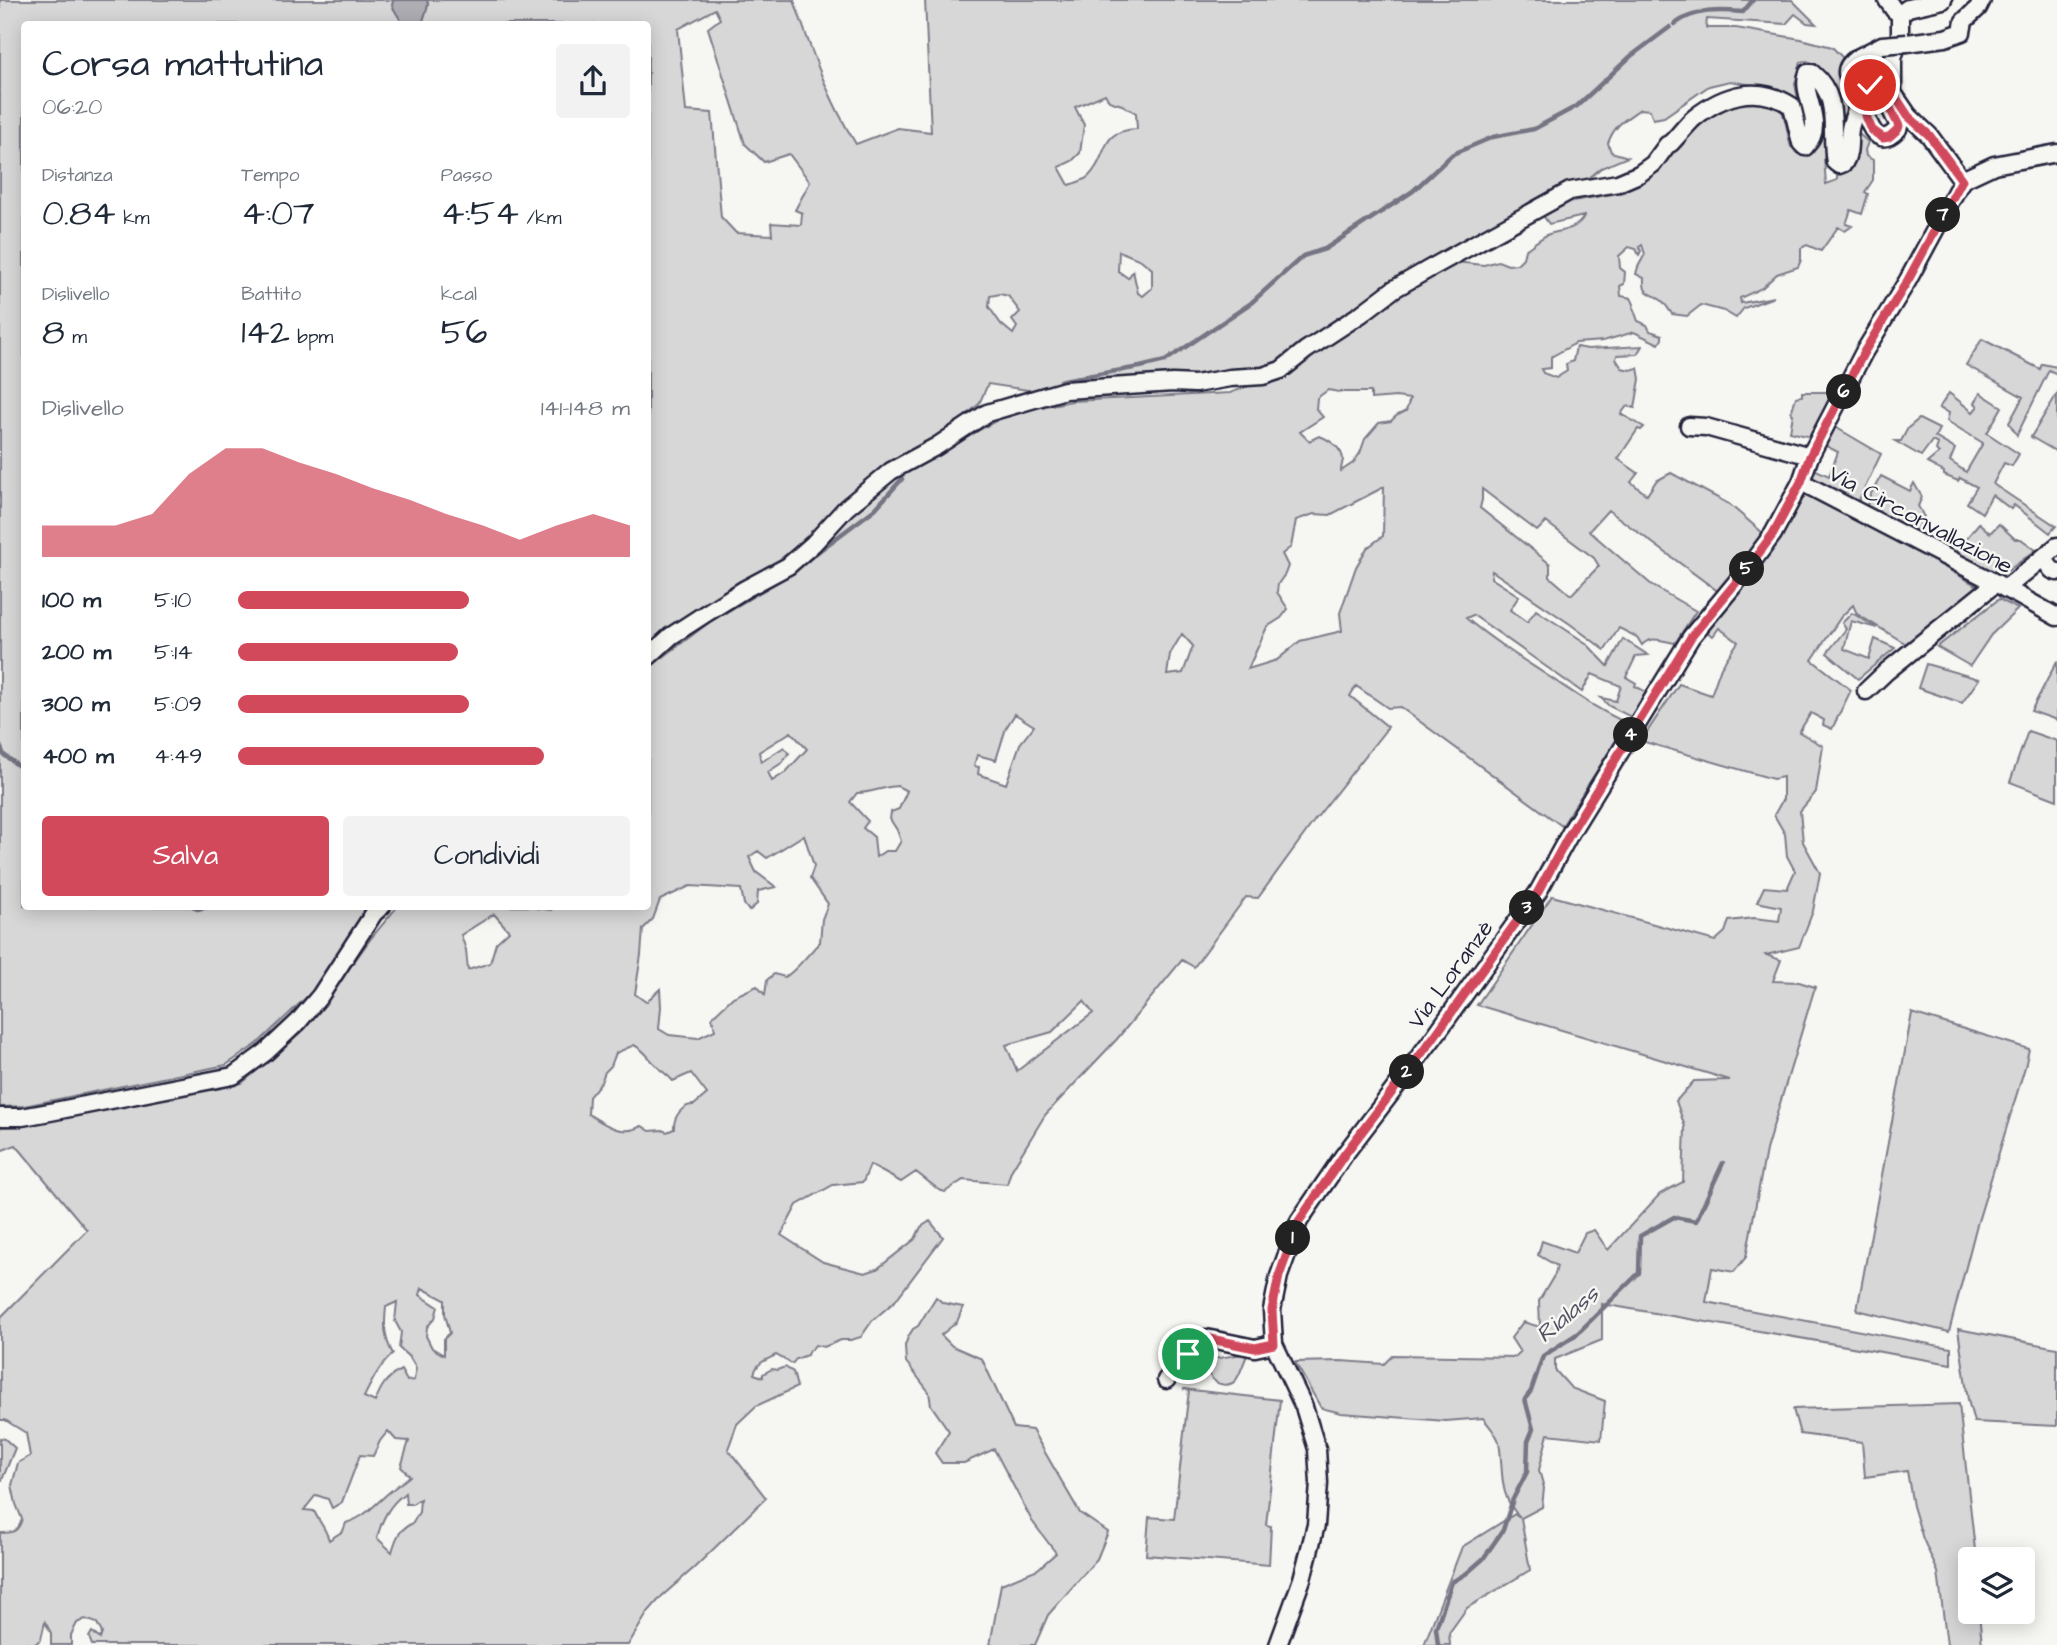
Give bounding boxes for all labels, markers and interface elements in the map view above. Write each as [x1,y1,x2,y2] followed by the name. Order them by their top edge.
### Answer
[42,39,323,91] text: Corsa mattutina
[556,44,630,118] button: share
[1840,55,1900,115] pin
[1851,66,1889,104] icon: check
[42,91,102,123] text: 06:20
[42,162,113,189] text: Distanza
[241,162,300,189] text: Tempo
[441,162,492,189] text: Passo
[42,189,116,238] text: 0.84
[241,189,315,238] text: 4:07
[441,189,519,238] text: 4:54
[1926,198,1960,232] pin: 7
[1937,201,1948,228] text: 7
[116,205,150,232] text: km
[519,205,562,232] text: /km
[42,281,109,308] text: Dislivello
[241,281,301,308] text: Battito
[441,281,477,308] text: kcal
[42,308,65,357] text: 8
[241,308,290,357] text: 142
[441,308,487,357] text: 56
[65,324,87,351] text: m
[290,324,333,351] text: bpm
[1826,374,1862,410] pin: 6
[1838,378,1849,405] text: 6
[42,392,124,424] text: Dislivello
[541,392,630,424] text: 141–148 m
[1823,458,2018,582] street label: Via Circonvallazione
[1730,552,1764,586] pin: 5
[1740,555,1753,582] text: 5
[42,584,101,616] text: 100 m
[154,584,192,616] text: 5:10
[42,636,111,668] text: 200 m
[154,636,193,668] text: 5:14
[42,688,110,720] text: 300 m
[154,688,202,720] text: 5:09
[1614,718,1648,752] pin: 4
[1624,721,1637,748] text: 4
[42,740,114,772] text: 400 m
[154,740,202,772] text: 4:49
[42,816,329,896] button: Salva
[343,816,630,896] button: Condividi
[1510,890,1544,926] pin: 3
[1522,894,1531,921] text: 3
[1400,914,1501,1036] street label: Via Loranzè
[1390,1054,1424,1090] pin: 2
[1401,1058,1412,1085] text: 2
[1276,1220,1310,1256] pin: 1
[1291,1224,1294,1251] text: 1
[1529,1277,1608,1351] water label: Rialass
[1158,1324,1218,1384] pin
[1169,1335,1207,1373] icon: arrive
[1958,1547,2035,1624] map controls
[1958,1547,2035,1624] button: layers

